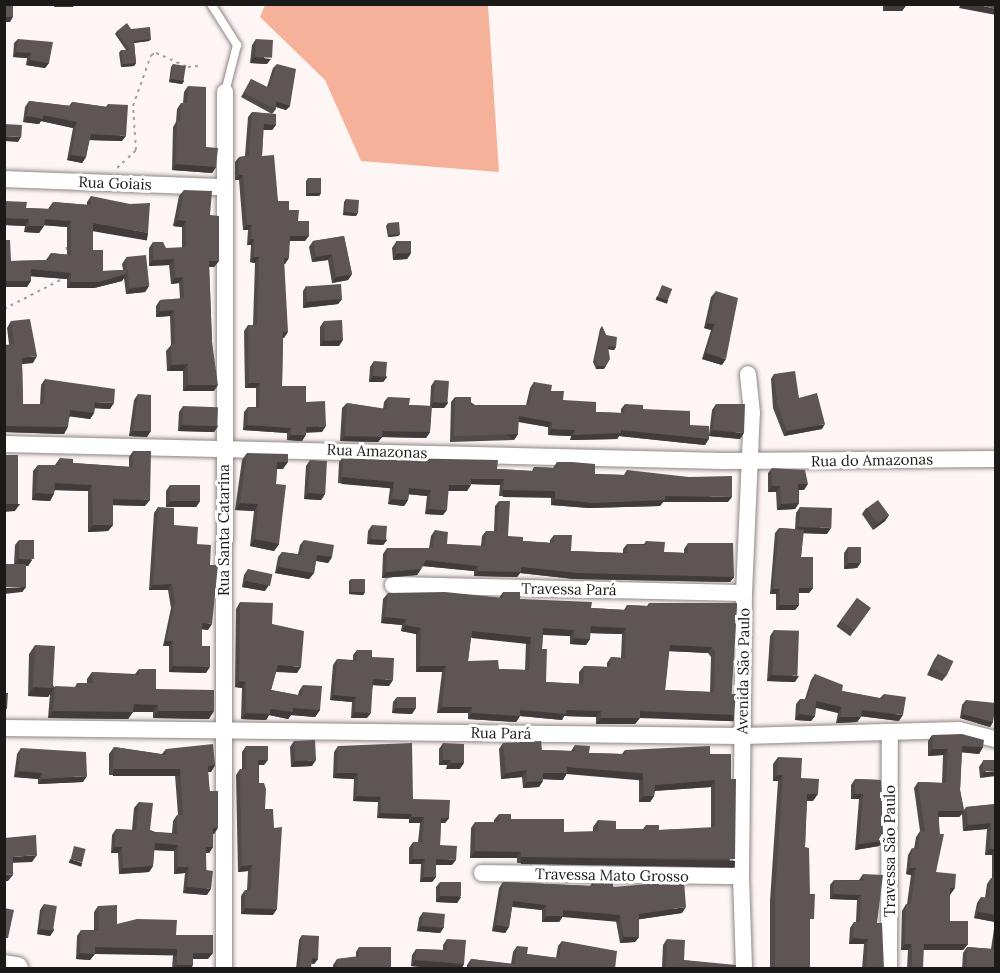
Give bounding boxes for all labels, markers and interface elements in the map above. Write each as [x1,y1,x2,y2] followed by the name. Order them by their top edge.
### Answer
[78,173,152,193] street label: Rua Goiais
[326,440,428,462] street label: Rua Amazonas
[811,450,933,470] street label: Rua do Amazonas
[215,464,233,596] street label: Rua Santa Catarina
[521,579,617,599] street label: Travessa Pará
[733,608,753,734] street label: Avenida São Paulo
[470,723,532,743] street label: Rua Pará
[881,785,899,917] street label: Travessa São Paulo
[535,865,689,885] street label: Travessa Mato Grosso

